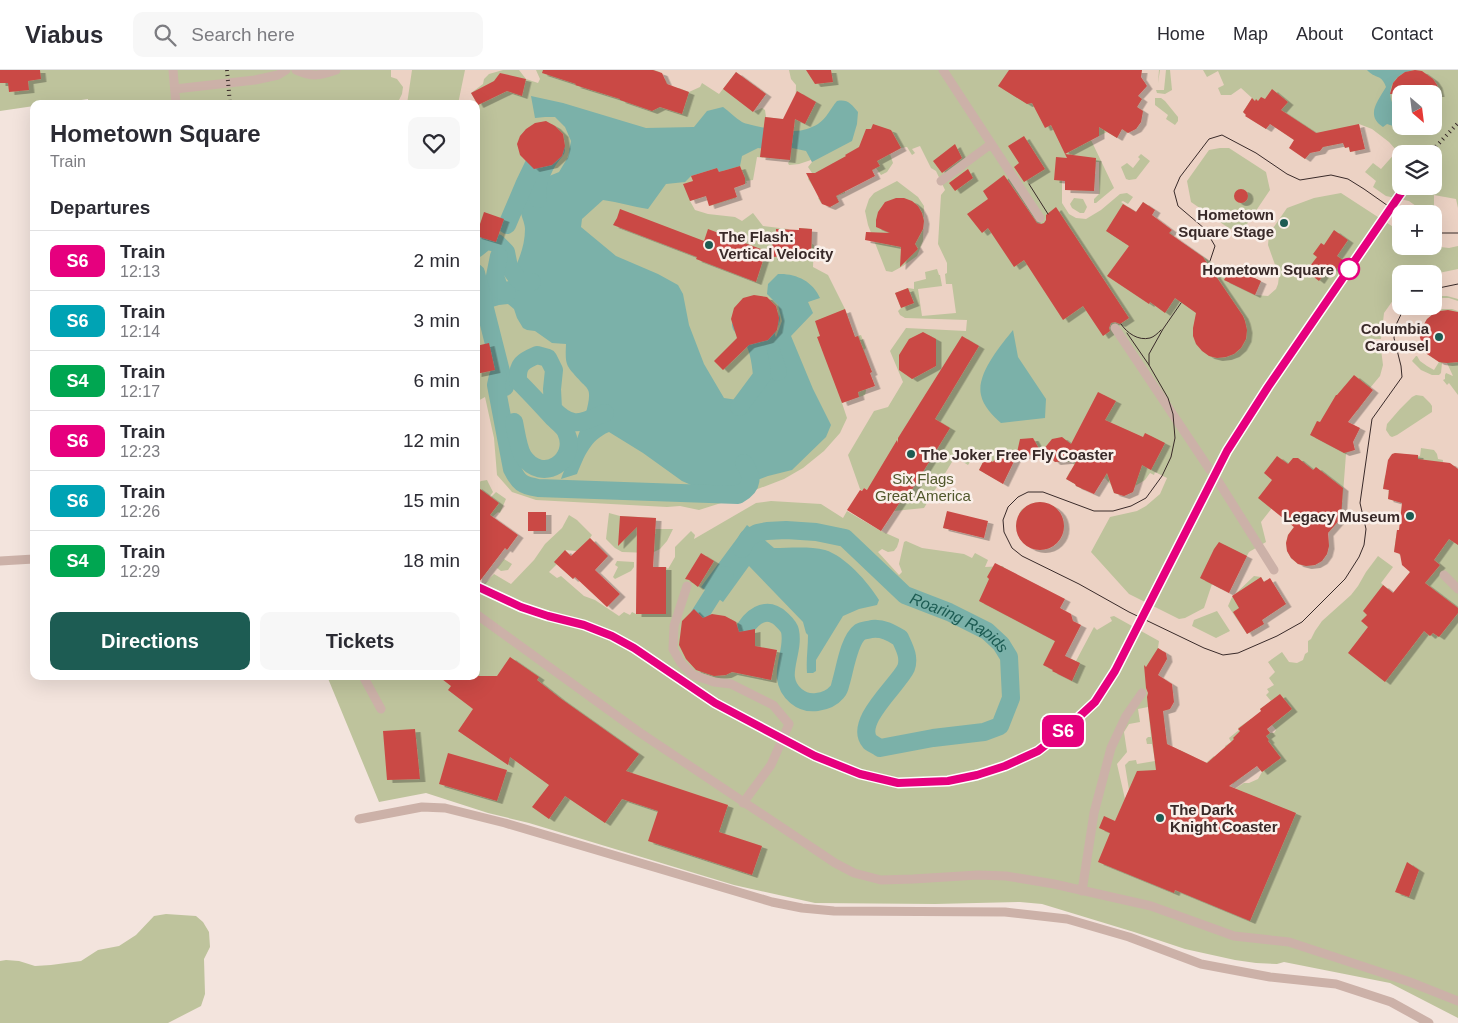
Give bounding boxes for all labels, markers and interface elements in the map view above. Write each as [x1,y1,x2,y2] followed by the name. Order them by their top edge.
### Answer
[133,12,483,57] search box
[25,21,103,48] text: Viabus
[151,21,179,49] icon: search
[191,24,295,45] text: Search here
[1157,24,1205,44] text: Home
[1233,24,1268,44] text: Map
[1296,24,1343,44] text: About
[1371,24,1433,44] text: Contact
[1392,85,1442,135] north arrow
[1392,85,1442,315] map controls
[408,117,460,169] button: heart
[50,120,261,147] text: Hometown Square
[1392,145,1442,195] button: layers
[50,153,86,170] text: Train
[50,197,150,218] text: Departures
[1392,205,1442,255] button: +
[1178,206,1274,240] place label: Hometown Square Stage
[1278,217,1290,229] marker: Hometown Square Stage
[719,228,834,262] place label: The Flash: Vertical Velocity
[703,239,715,251] marker: The Flash: Vertical Velocity
[120,241,165,262] text: Train
[414,250,460,271] text: 2 min
[66,251,89,271] text: S6
[1338,258,1360,280] marker: Hometown Square
[1202,261,1334,278] place label: Hometown Square
[120,263,160,280] text: 12:13
[1392,265,1442,315] button: −
[120,301,165,322] text: Train
[414,310,460,331] text: 3 min
[66,311,89,331] text: S6
[1361,320,1430,354] place label: Columbia Carousel
[120,323,160,340] text: 12:14
[1433,331,1445,343] marker: Columbia Carousel
[120,361,165,382] text: Train
[414,370,460,391] text: 6 min
[66,371,89,391] text: S4
[120,383,160,400] text: 12:17
[120,421,165,442] text: Train
[403,430,460,451] text: 12 min
[66,431,89,451] text: S6
[120,443,160,460] text: 12:23
[921,446,1114,463] place label: The Joker Free Fly Coaster
[905,448,917,460] marker: The Joker Free Fly Coaster
[875,470,972,504] park label: Six Flags Great America
[120,481,165,502] text: Train
[403,490,460,511] text: 15 min
[66,491,89,511] text: S6
[120,503,160,520] text: 12:26
[1283,508,1400,525] place label: Legacy Museum
[1404,510,1416,522] marker: Legacy Museum
[120,541,165,562] text: Train
[403,550,460,571] text: 18 min
[66,551,89,571] text: S4
[120,563,160,580] text: 12:29
[908,589,1012,655] water label: Roaring Rapids
[50,612,250,670] button: Directions
[260,612,460,670] button: Tickets
[1040,715,1086,747] line badge: S6
[1052,721,1074,741] text: S6
[1170,801,1278,835] place label: The Dark Knight Coaster
[1154,812,1166,824] marker: The Dark Knight Coaster

